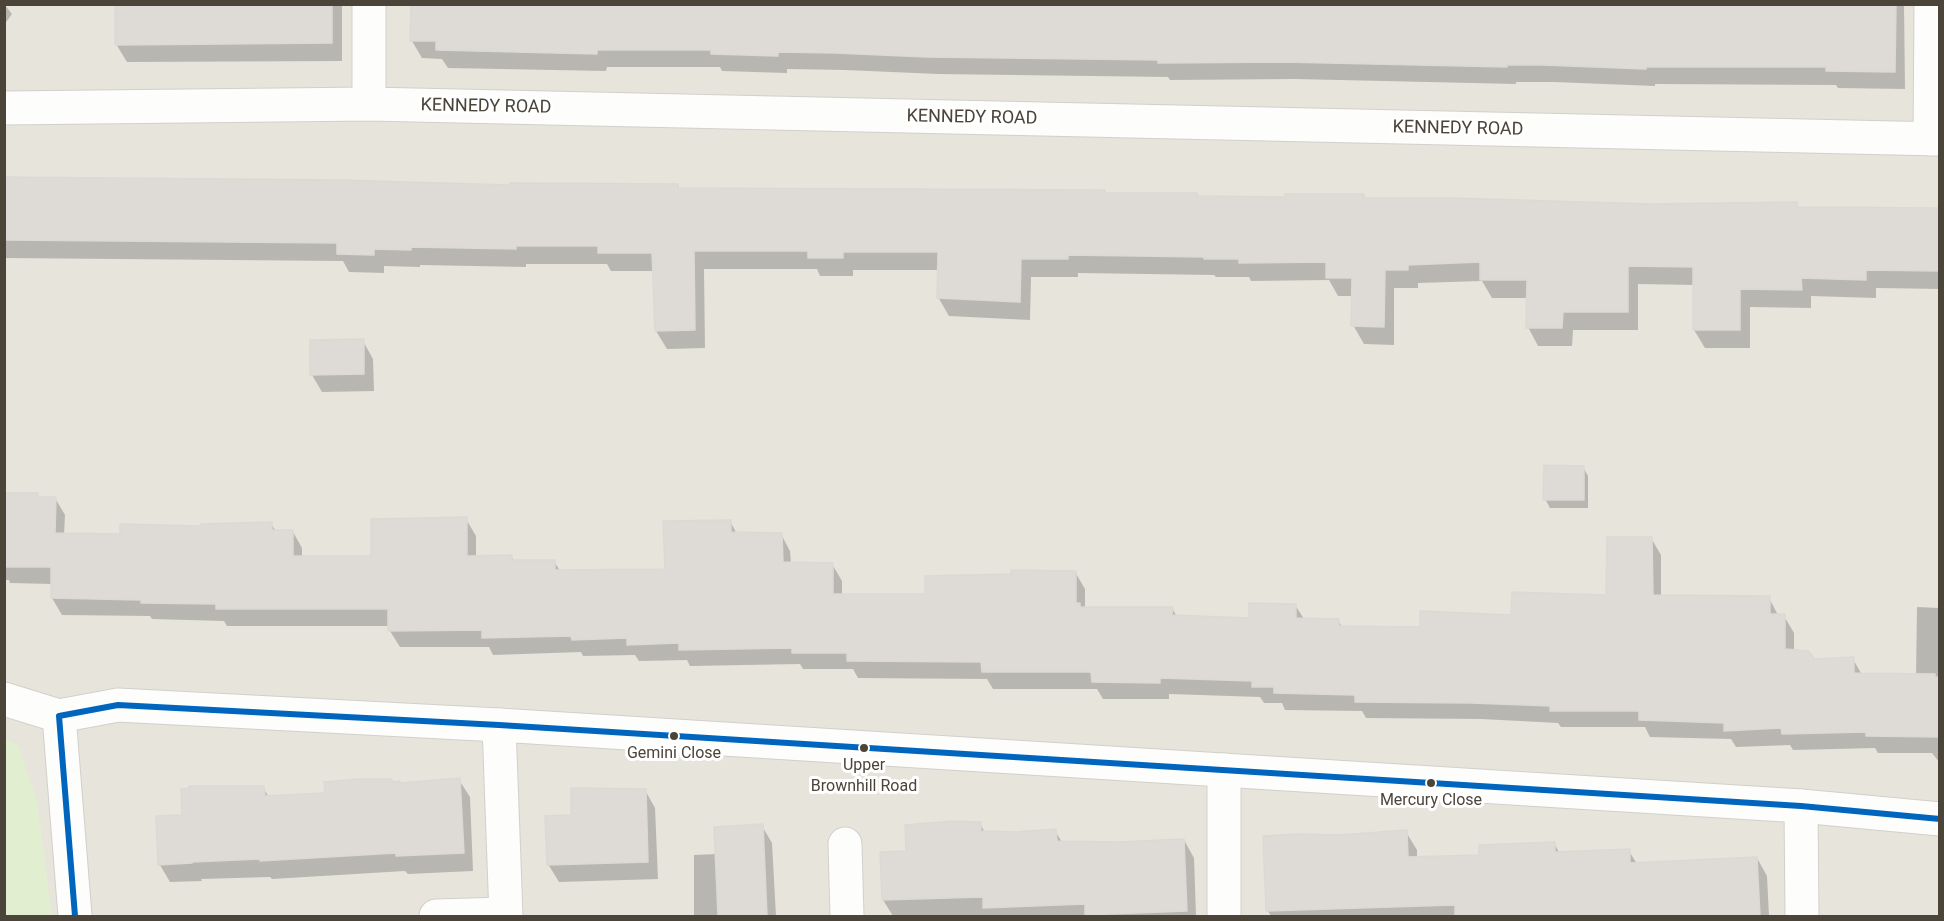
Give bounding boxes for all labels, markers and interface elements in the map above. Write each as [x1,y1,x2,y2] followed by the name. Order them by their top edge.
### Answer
[420,95,552,119] street label: KENNEDY ROAD
[906,106,1038,130] street label: KENNEDY ROAD
[1392,117,1524,141] street label: KENNEDY ROAD
[668,730,680,742] marker: Gemini Close
[858,742,870,754] marker: Upper Brownhill Road
[627,744,721,764] place label: Gemini Close
[811,756,917,794] place label: Upper Brownhill Road
[1425,777,1437,789] marker: Mercury Close
[1380,791,1482,811] place label: Mercury Close

